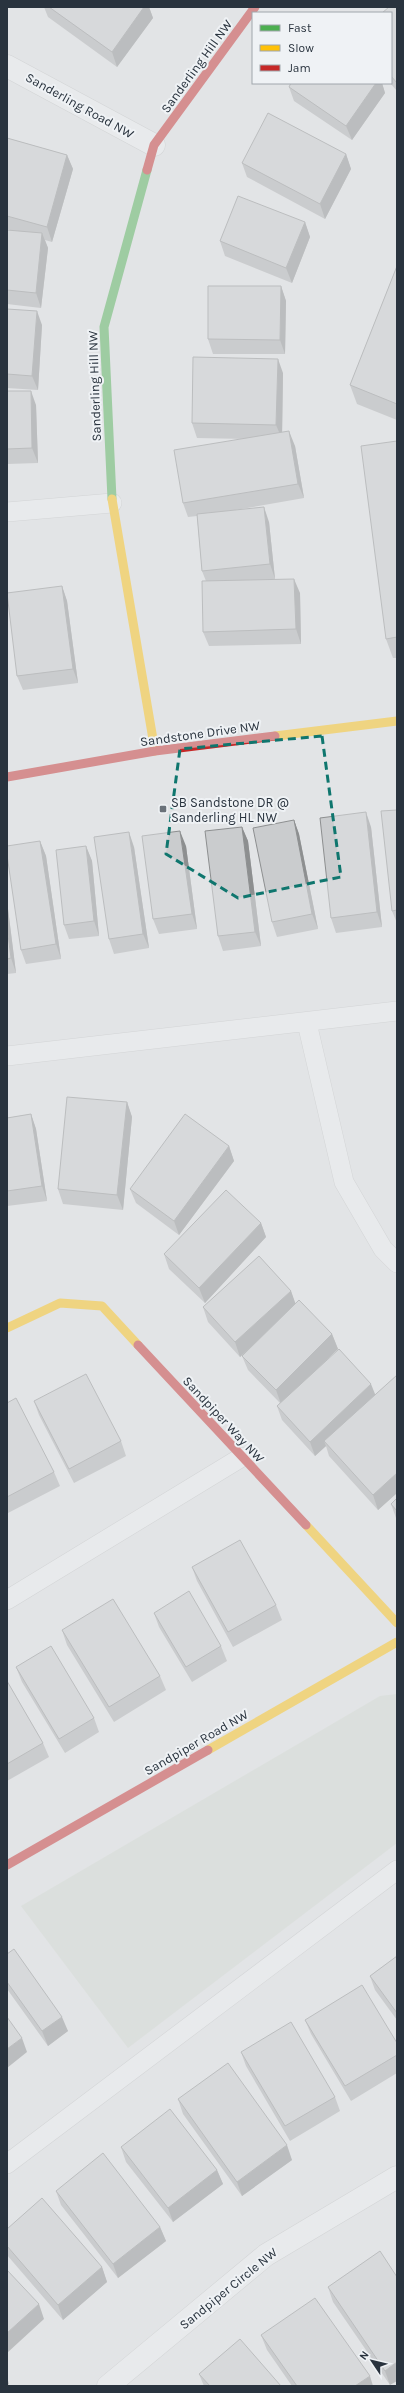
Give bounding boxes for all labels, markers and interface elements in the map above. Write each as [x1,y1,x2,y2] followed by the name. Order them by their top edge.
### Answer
[252,12,392,84] legend
[158,17,235,116] street label: Sanderling Hill NW
[288,21,312,35] text: Fast
[288,41,314,55] text: Slow
[288,61,311,75] text: Jam
[23,69,137,142] street label: Sanderling Road NW
[85,330,104,442] street label: Sanderling Hill NW
[139,718,261,749] street label: Sandstone Drive NW
[171,795,289,825] place label: SB Sandstone DR @ Sanderling HL NW
[158,804,168,814] marker: SB Sandstone DR @ Sanderling HL NW
[180,1373,268,1466] street label: Sandpiper Way NW
[142,1706,251,1778] street label: Sandpiper Road NW
[176,2244,280,2332] street label: Sandpiper Circle NW
[352,2341,392,2381] north arrow
[357,2349,372,2363] text: N

